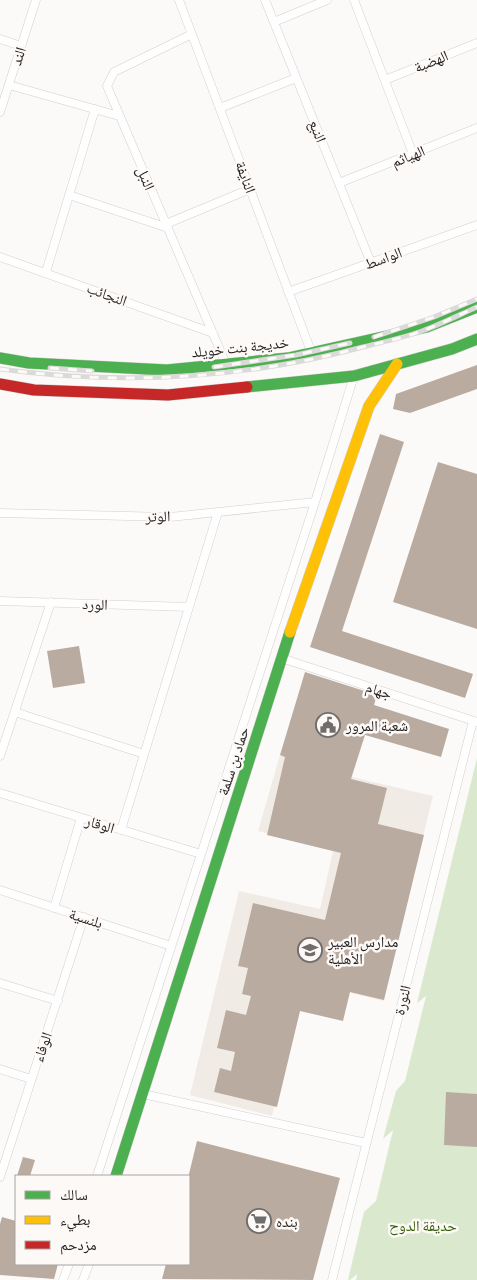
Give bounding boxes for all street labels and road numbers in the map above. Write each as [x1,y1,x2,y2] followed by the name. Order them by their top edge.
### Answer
[5,44,31,68] street label: الند
[411,45,451,77] street label: الهضبة
[304,117,332,145] street label: النبع
[388,140,428,172] street label: الهياثم
[231,158,261,196] street label: النايفة
[132,163,160,193] street label: النبل
[361,241,405,275] street label: الواسط
[84,277,130,311] street label: النجائب
[190,331,290,363] street label: خديجة بنت خويلد
[144,505,171,527] street label: الوتر
[82,593,108,615] street label: الورد
[363,676,395,704] street label: جهام
[212,723,254,798] street label: حماد بن سلمة
[82,809,117,838] street label: الوقار
[66,903,106,933] street label: بلنسية
[388,983,416,1017] street label: النورة
[27,1029,57,1065] street label: الوفاء

